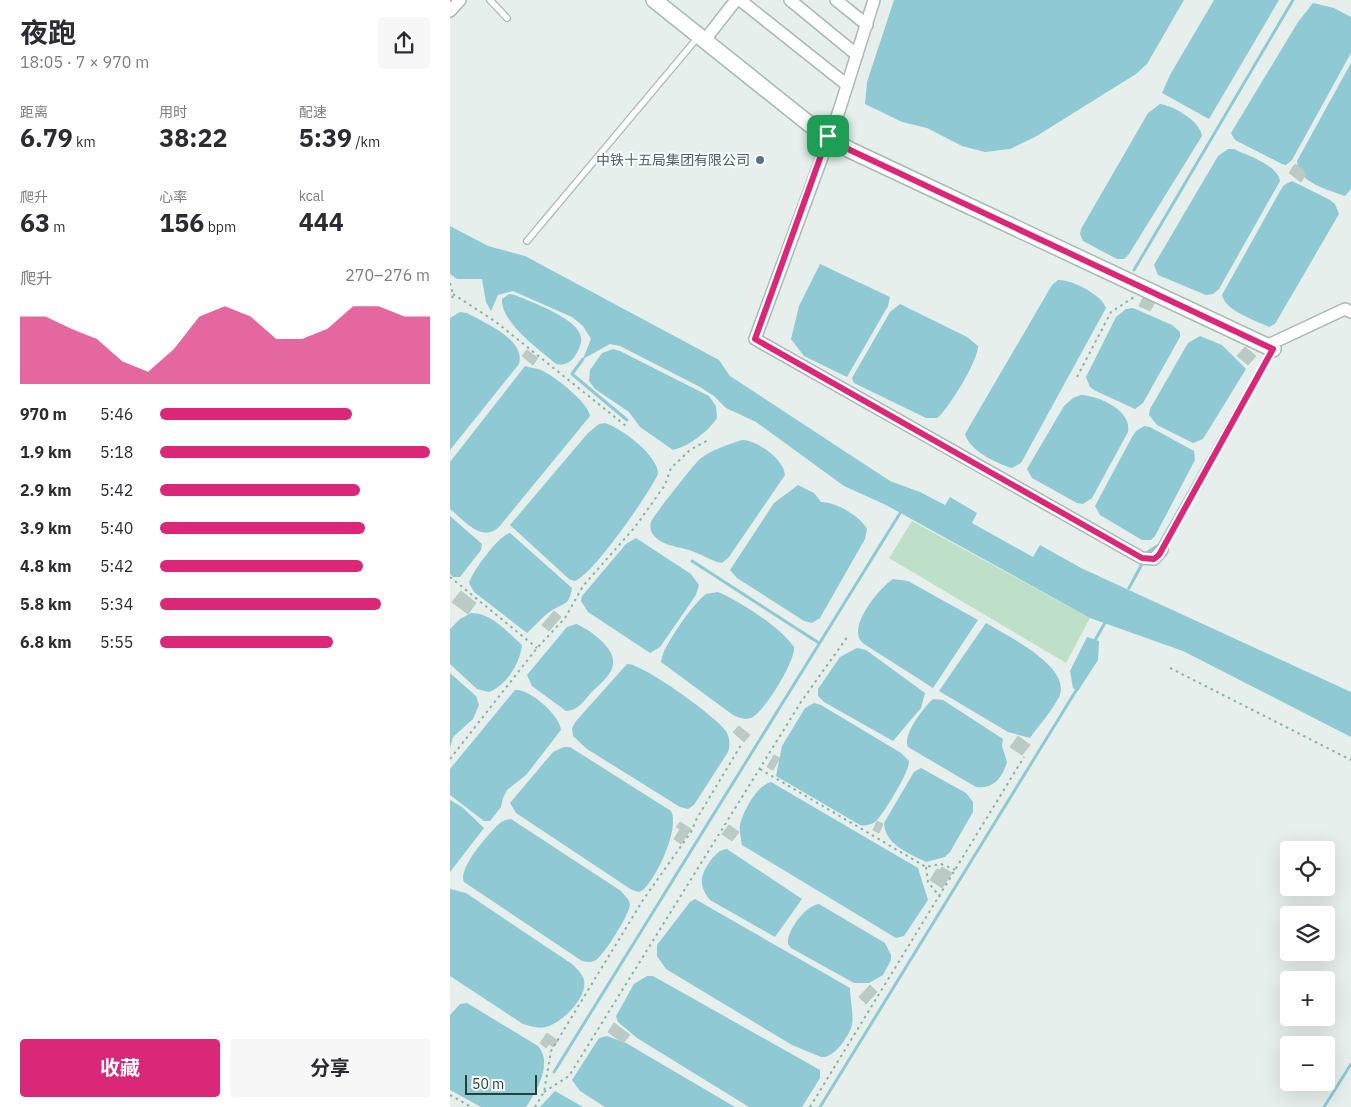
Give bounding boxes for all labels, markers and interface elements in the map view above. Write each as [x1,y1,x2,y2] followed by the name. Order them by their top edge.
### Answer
[20,14,76,51] text: 夜跑
[378,17,430,69] button: share
[20,52,149,72] text: 18:05 · 7 × 970 m
[20,103,48,121] text: 距离
[159,103,187,121] text: 用时
[299,103,327,121] text: 配速
[807,115,849,157] pin
[20,121,73,154] text: 6.79
[159,121,228,154] text: 38:22
[299,121,352,154] text: 5:39
[814,122,842,150] icon: arrive
[73,133,96,151] text: km
[352,133,380,151] text: /km
[596,151,750,169] place label: 中铁十五局集团有限公司
[754,154,766,166] marker: 中铁十五局集团有限公司
[299,187,324,205] text: kcal
[20,188,48,206] text: 爬升
[159,188,187,206] text: 心率
[299,205,344,238] text: 444
[20,206,50,239] text: 63
[159,206,204,239] text: 156
[50,218,66,236] text: m
[204,218,236,236] text: bpm
[345,265,430,285] text: 270–276 m
[20,268,52,288] text: 爬升
[20,404,67,424] text: 970 m
[100,404,133,424] text: 5:46
[20,442,71,462] text: 1.9 km
[100,442,133,462] text: 5:18
[20,480,71,500] text: 2.9 km
[100,480,133,500] text: 5:42
[20,518,71,538] text: 3.9 km
[100,518,133,538] text: 5:40
[20,556,71,576] text: 4.8 km
[100,556,133,576] text: 5:42
[20,594,71,614] text: 5.8 km
[100,594,133,614] text: 5:34
[20,632,71,652] text: 6.8 km
[100,632,133,652] text: 5:55
[1280,841,1335,1091] map controls
[1280,841,1335,896] button: locate
[1280,906,1335,961] button: layers
[1280,971,1335,1026] button: +
[1280,1036,1335,1091] button: −
[20,1039,220,1097] button: 收藏
[230,1039,430,1097] button: 分享
[465,1072,538,1095] scale bar
[472,1075,504,1093] text: 50 m

